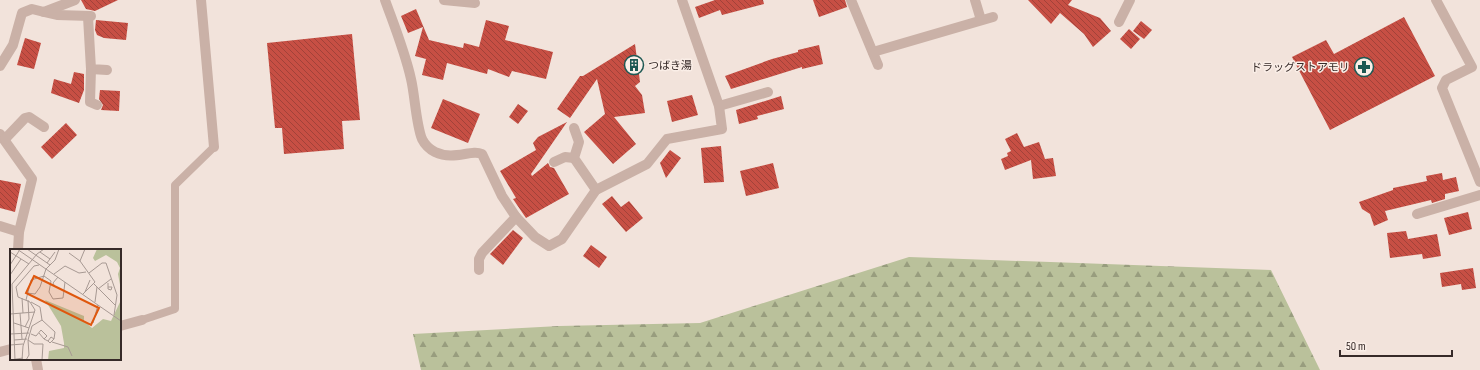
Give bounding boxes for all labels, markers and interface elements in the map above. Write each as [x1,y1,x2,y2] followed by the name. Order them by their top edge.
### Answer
[623,54,645,76] building icon: つばき湯
[1353,56,1375,78] pharmacy icon: ドラッグストアモリ
[648,59,692,72] place label: つばき湯
[1251,61,1350,74] place label: ドラッグストアモリ
[10,249,121,360] inset map
[1340,332,1452,358] scale bar
[1346,339,1366,354] text: 50 m

